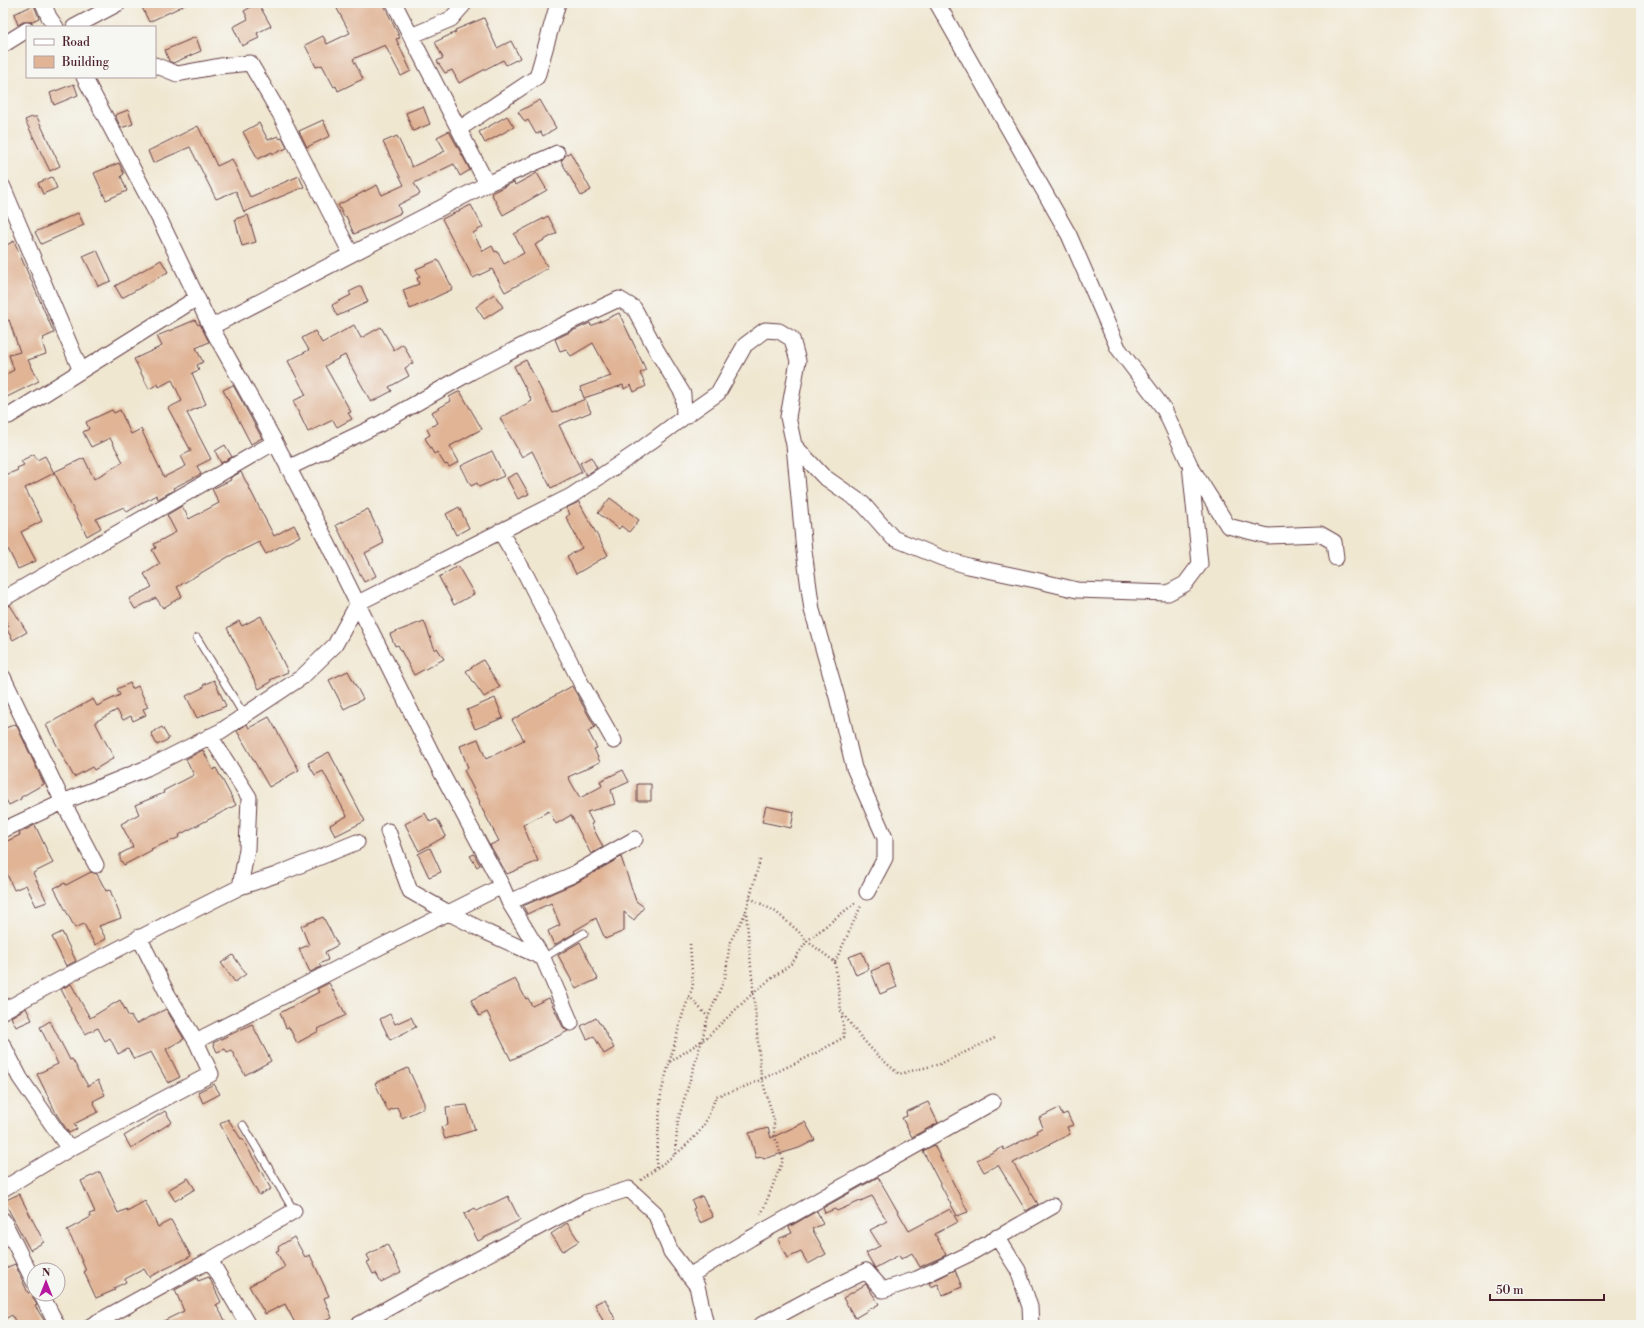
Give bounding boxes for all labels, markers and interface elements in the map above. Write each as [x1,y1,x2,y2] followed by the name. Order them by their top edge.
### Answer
[26,26,156,78] legend
[62,35,90,50] text: Road
[61,55,110,70] text: Building
[26,1262,66,1302] north arrow
[42,1266,51,1280] text: N
[1490,1276,1604,1302] scale bar
[1496,1283,1524,1298] text: 50 m

